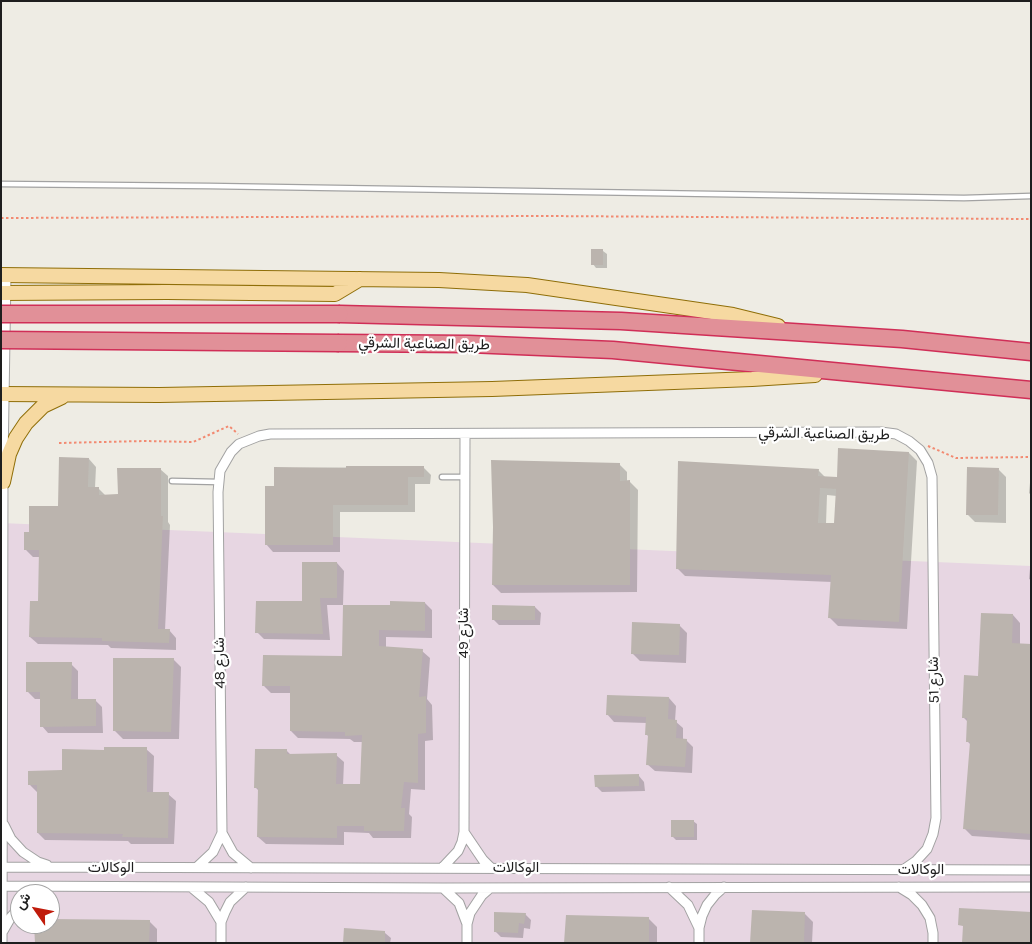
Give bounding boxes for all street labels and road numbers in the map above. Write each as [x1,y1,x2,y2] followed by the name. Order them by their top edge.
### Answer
[358,334,490,354] street label: طريق الصناعية الشرقي
[758,424,890,444] street label: طريق الصناعية الشرقي
[455,608,473,658] street label: شارع 49
[211,637,229,689] street label: شارع 48
[925,656,943,704] street label: شارع 51
[88,859,134,877] street label: الوكالات
[493,859,539,877] street label: الوكالات
[898,861,944,879] street label: الوكالات

